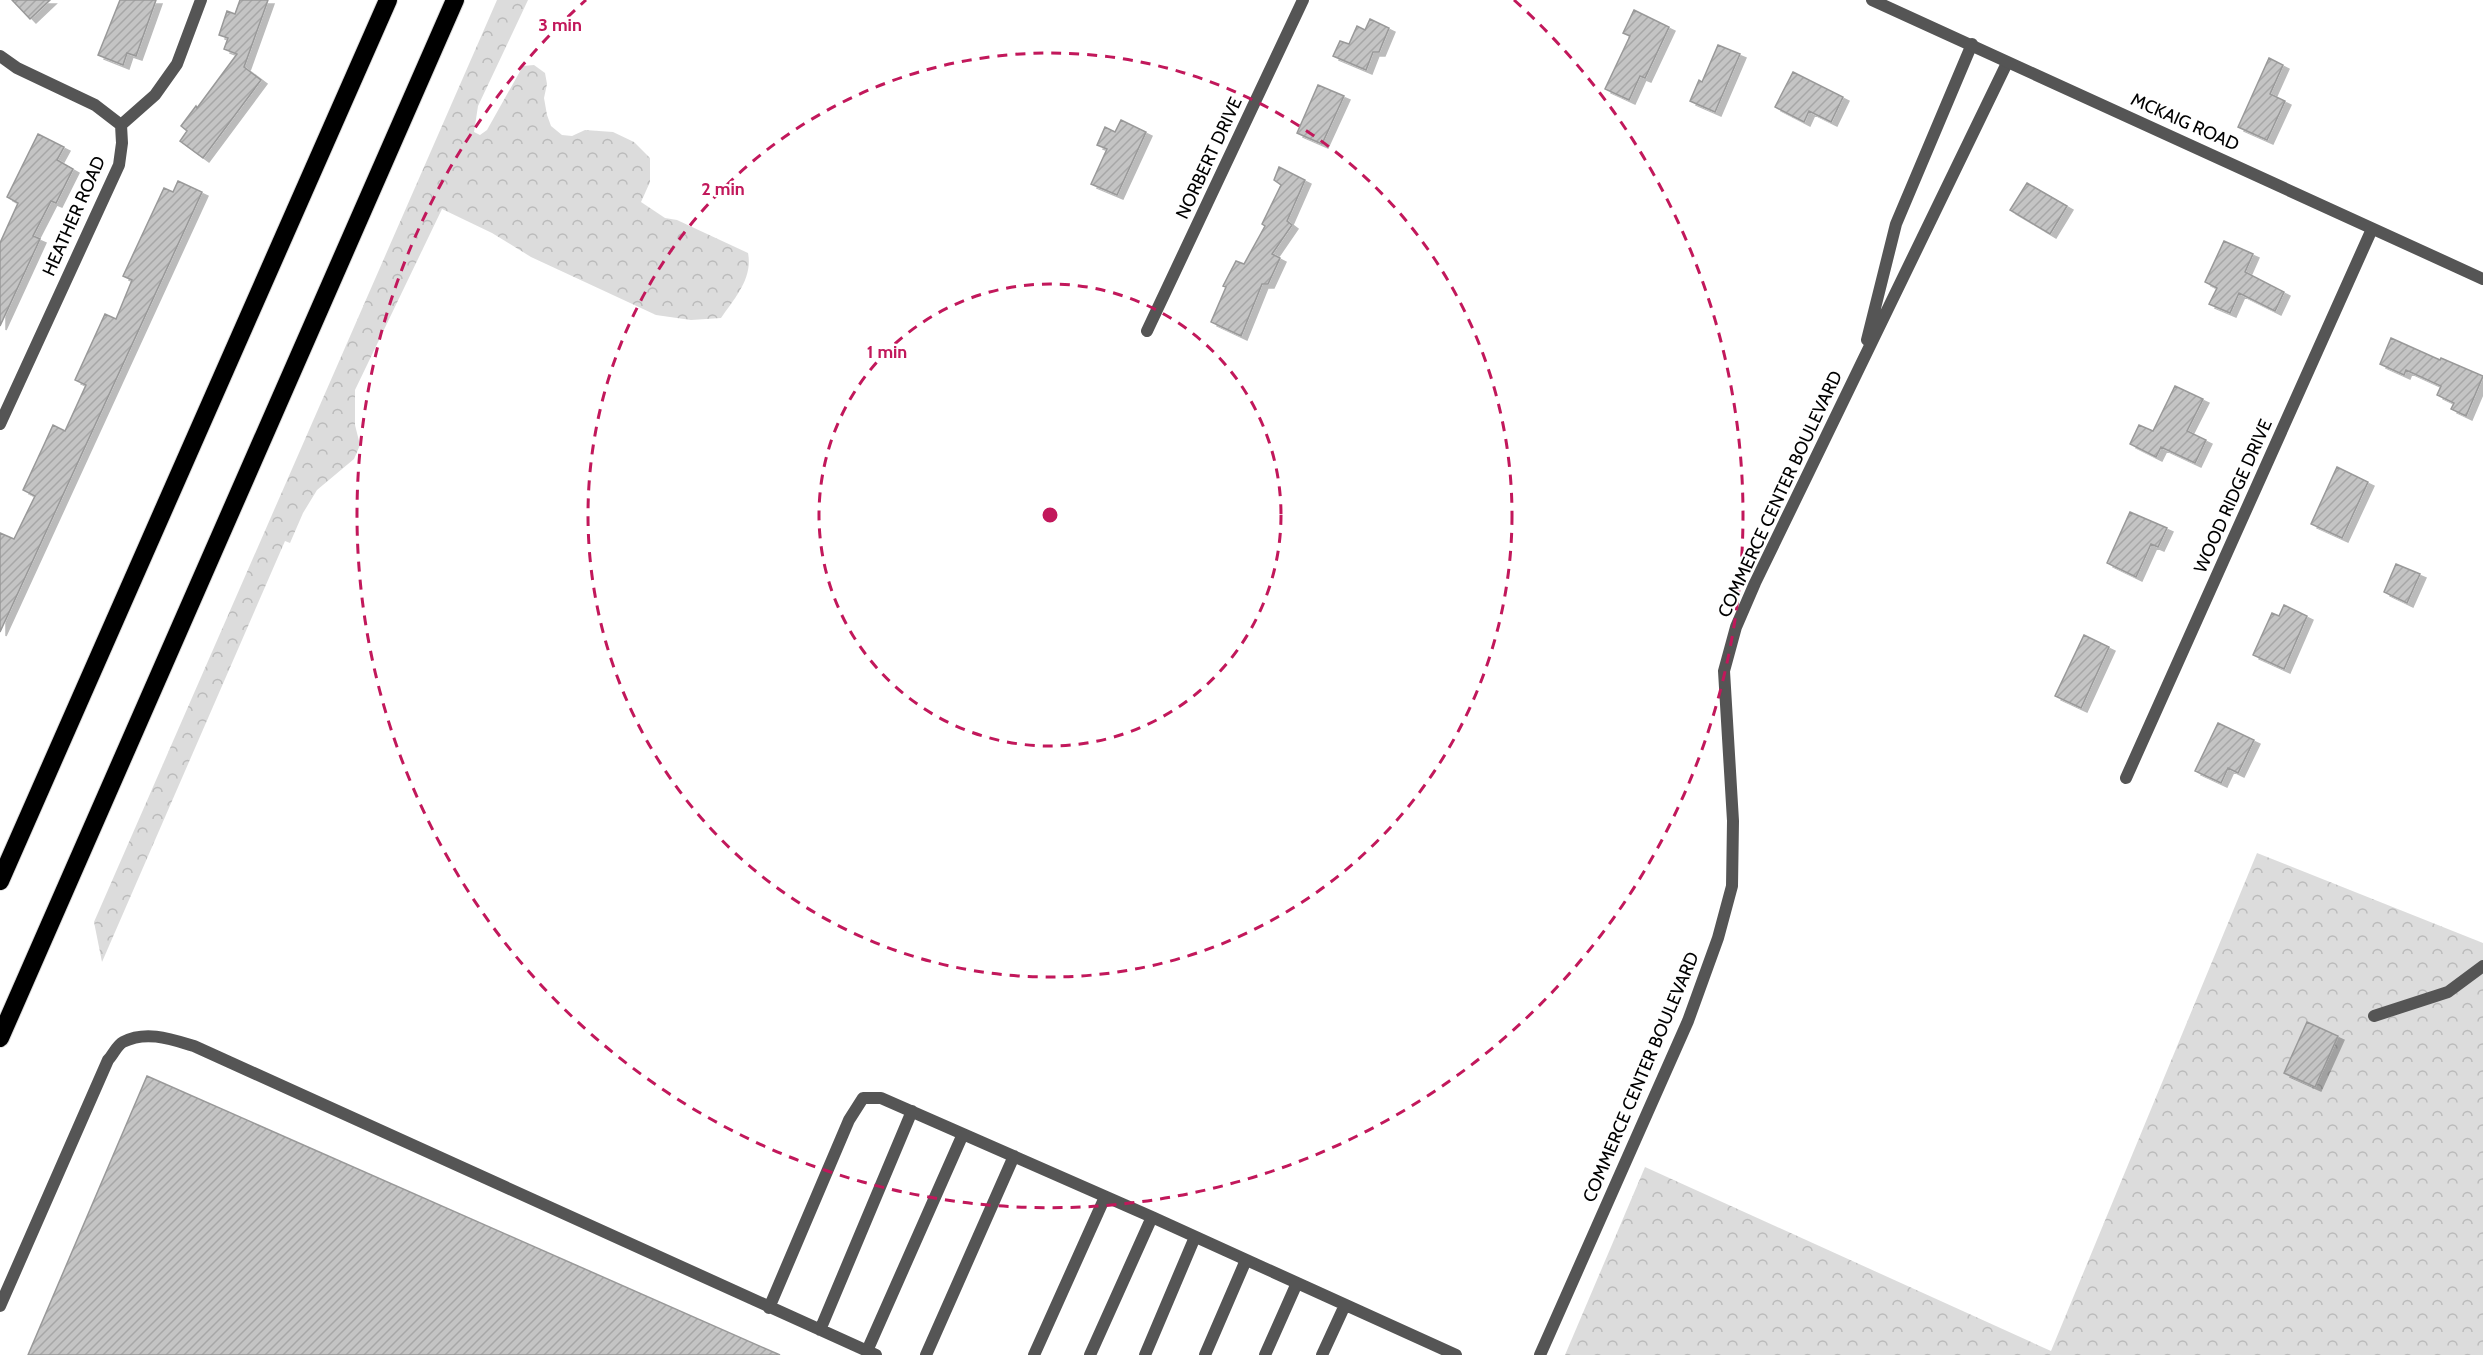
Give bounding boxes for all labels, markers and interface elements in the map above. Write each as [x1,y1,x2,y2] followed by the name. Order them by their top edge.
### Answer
[538,14,582,36] text: 3 min
[2127,88,2243,156] street label: MCKAIG ROAD
[1171,94,1247,222] street label: NORBERT DRIVE
[38,153,110,279] street label: HEATHER ROAD
[701,178,745,200] text: 2 min
[867,341,907,363] text: 1 min
[1713,367,1847,621] street label: COMMERCE CENTER BOULEVARD
[2189,416,2277,576] street label: WOOD RIDGE DRIVE
[1040,505,1060,525] centre of rings
[1578,949,1704,1205] street label: COMMERCE CENTER BOULEVARD

